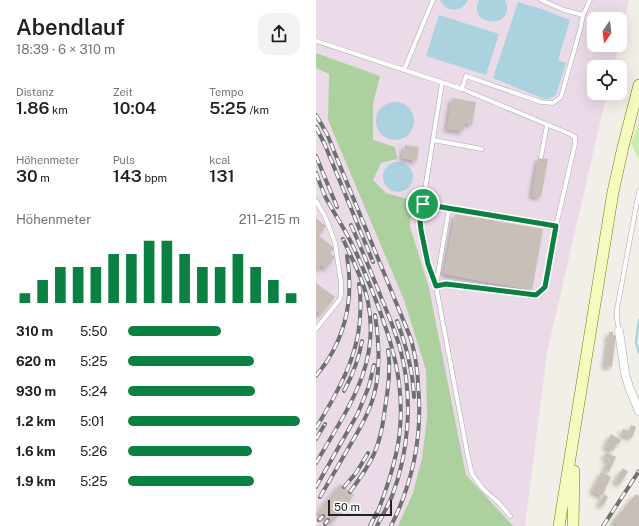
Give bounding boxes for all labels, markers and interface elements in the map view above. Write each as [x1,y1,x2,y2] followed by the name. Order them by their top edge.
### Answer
[587,12,627,52] north arrow
[587,12,627,100] map controls
[258,13,300,55] button: share
[16,14,125,40] text: Abendlauf
[16,42,115,57] text: 18:39 · 6 × 310 m
[587,60,627,100] button: locate
[16,86,54,98] text: Distanz
[113,86,133,98] text: Zeit
[209,86,244,98] text: Tempo
[16,98,49,118] text: 1.86
[113,98,156,118] text: 10:04
[209,98,247,118] text: 5:25
[49,104,68,116] text: km
[247,104,269,116] text: /km
[16,154,80,166] text: Höhenmeter
[113,154,135,166] text: Puls
[209,154,231,166] text: kcal
[16,166,38,186] text: 30
[113,166,142,186] text: 143
[209,166,235,186] text: 131
[38,172,50,184] text: m
[142,172,167,184] text: bpm
[406,187,440,221] pin
[412,193,434,215] icon: arrive
[16,212,91,227] text: Höhenmeter
[239,212,300,227] text: 211–215 m
[16,324,53,339] text: 310 m
[80,324,108,339] text: 5:50
[16,354,56,369] text: 620 m
[80,354,108,369] text: 5:25
[16,384,56,399] text: 930 m
[80,384,107,399] text: 5:24
[16,414,56,429] text: 1.2 km
[80,414,105,429] text: 5:01
[16,444,56,459] text: 1.6 km
[80,444,107,459] text: 5:26
[16,474,56,489] text: 1.9 km
[80,474,108,489] text: 5:25
[328,498,392,517] scale bar
[334,501,360,513] text: 50 m

